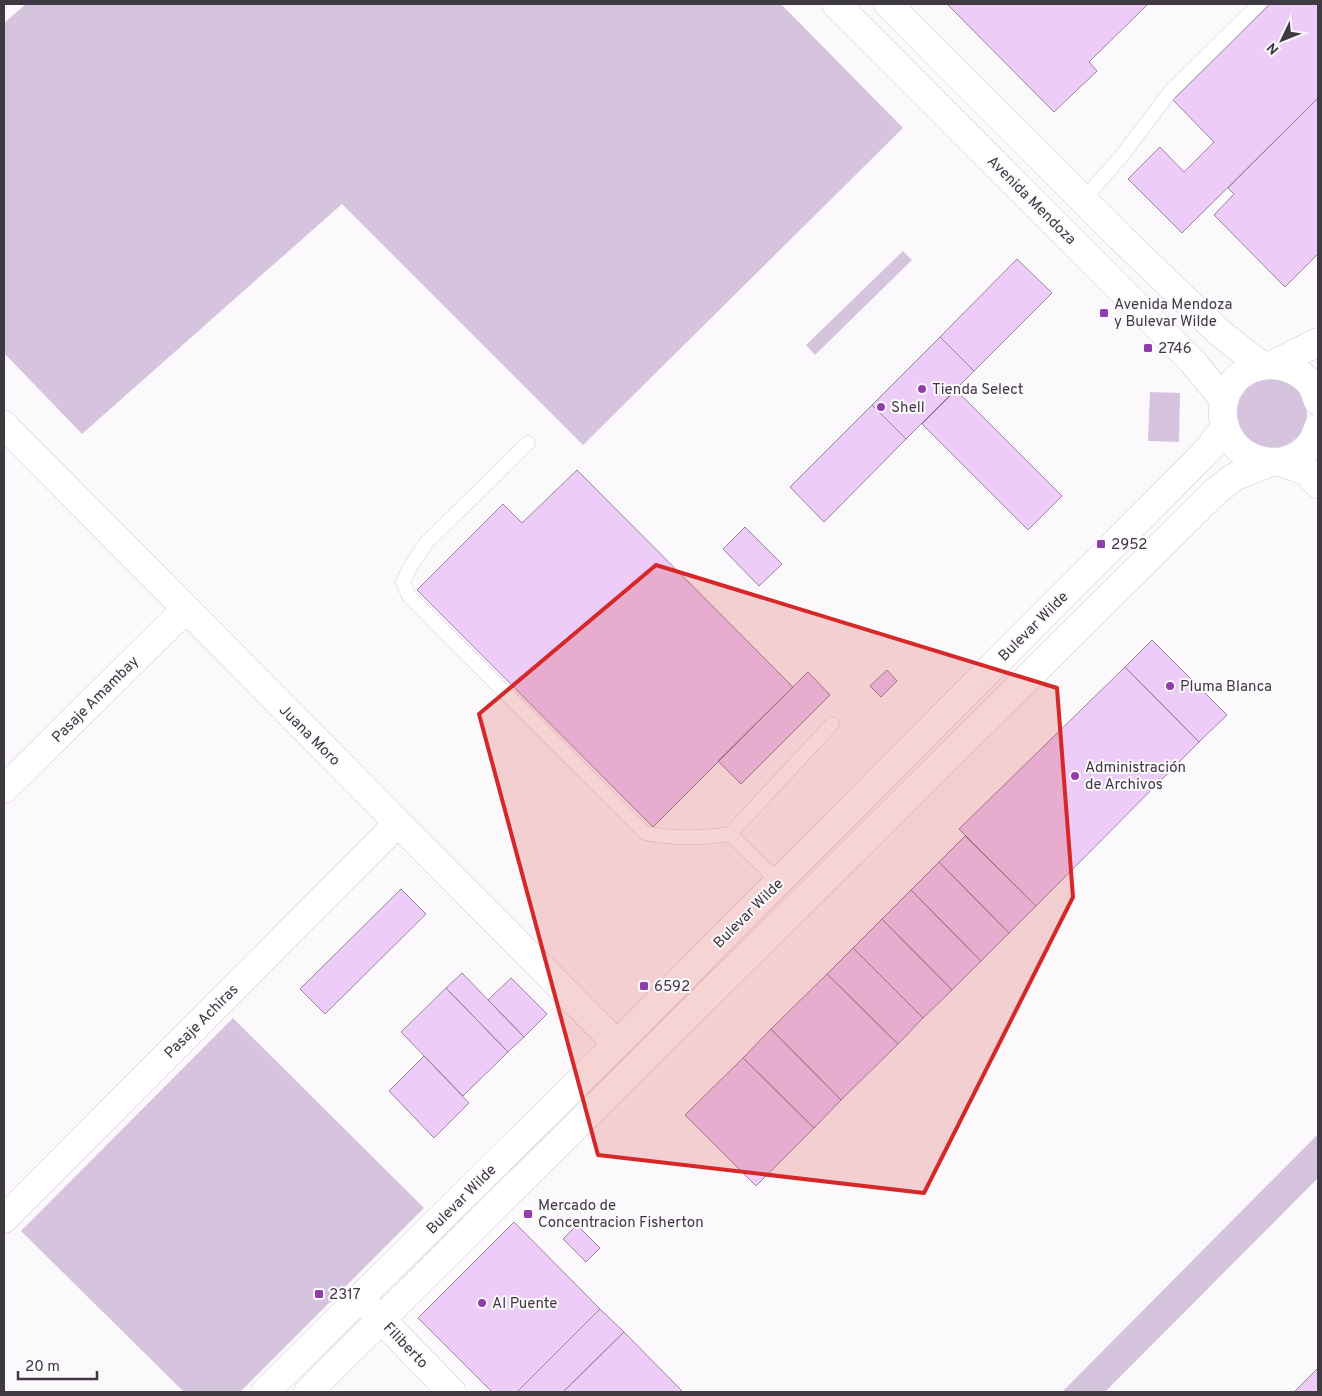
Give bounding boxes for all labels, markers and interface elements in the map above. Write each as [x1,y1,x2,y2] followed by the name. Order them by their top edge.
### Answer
[1257,15,1307,65] north arrow
[1264,38,1283,57] text: N
[982,152,1080,250] street label: Avenida Mendoza
[1114,296,1232,332] place label: Avenida Mendoza y Bulevar Wilde
[1098,307,1110,319] marker: Avenida Mendoza y Bulevar Wilde
[1158,340,1192,359] place label: 2746
[1142,342,1154,354] marker: 2746
[932,381,1023,400] place label: Tienda Select
[916,383,928,395] marker: Tienda Select
[891,399,925,418] place label: Shell
[875,401,887,413] marker: Shell
[1111,536,1148,555] place label: 2952
[1095,538,1107,550] marker: 2952
[995,588,1073,666] street label: Bulevar Wilde
[49,653,144,748] street label: Pasaje Amambay
[1180,678,1272,697] place label: Pluma Blanca
[1164,680,1176,692] marker: Pluma Blanca
[274,701,344,771] street label: Juana Moro
[1085,759,1186,795] place label: Administración de Archivos
[1069,770,1081,782] marker: Administración de Archivos
[710,875,788,953] street label: Bulevar Wilde
[654,978,690,997] place label: 6592
[638,980,650,992] marker: 6592
[161,981,243,1063] street label: Pasaje Achiras
[423,1161,501,1239] street label: Bulevar Wilde
[538,1197,704,1233] place label: Mercado de Concentracion Fisherton
[522,1208,534,1220] marker: Mercado de Concentracion Fisherton
[329,1286,361,1305] place label: 2317
[313,1288,325,1300] marker: 2317
[492,1295,557,1314] place label: Al Puente
[476,1297,488,1309] marker: Al Puente
[378,1319,431,1373] street label: Filiberto
[18,1348,96,1380] scale bar
[25,1358,60,1377] text: 20 m

